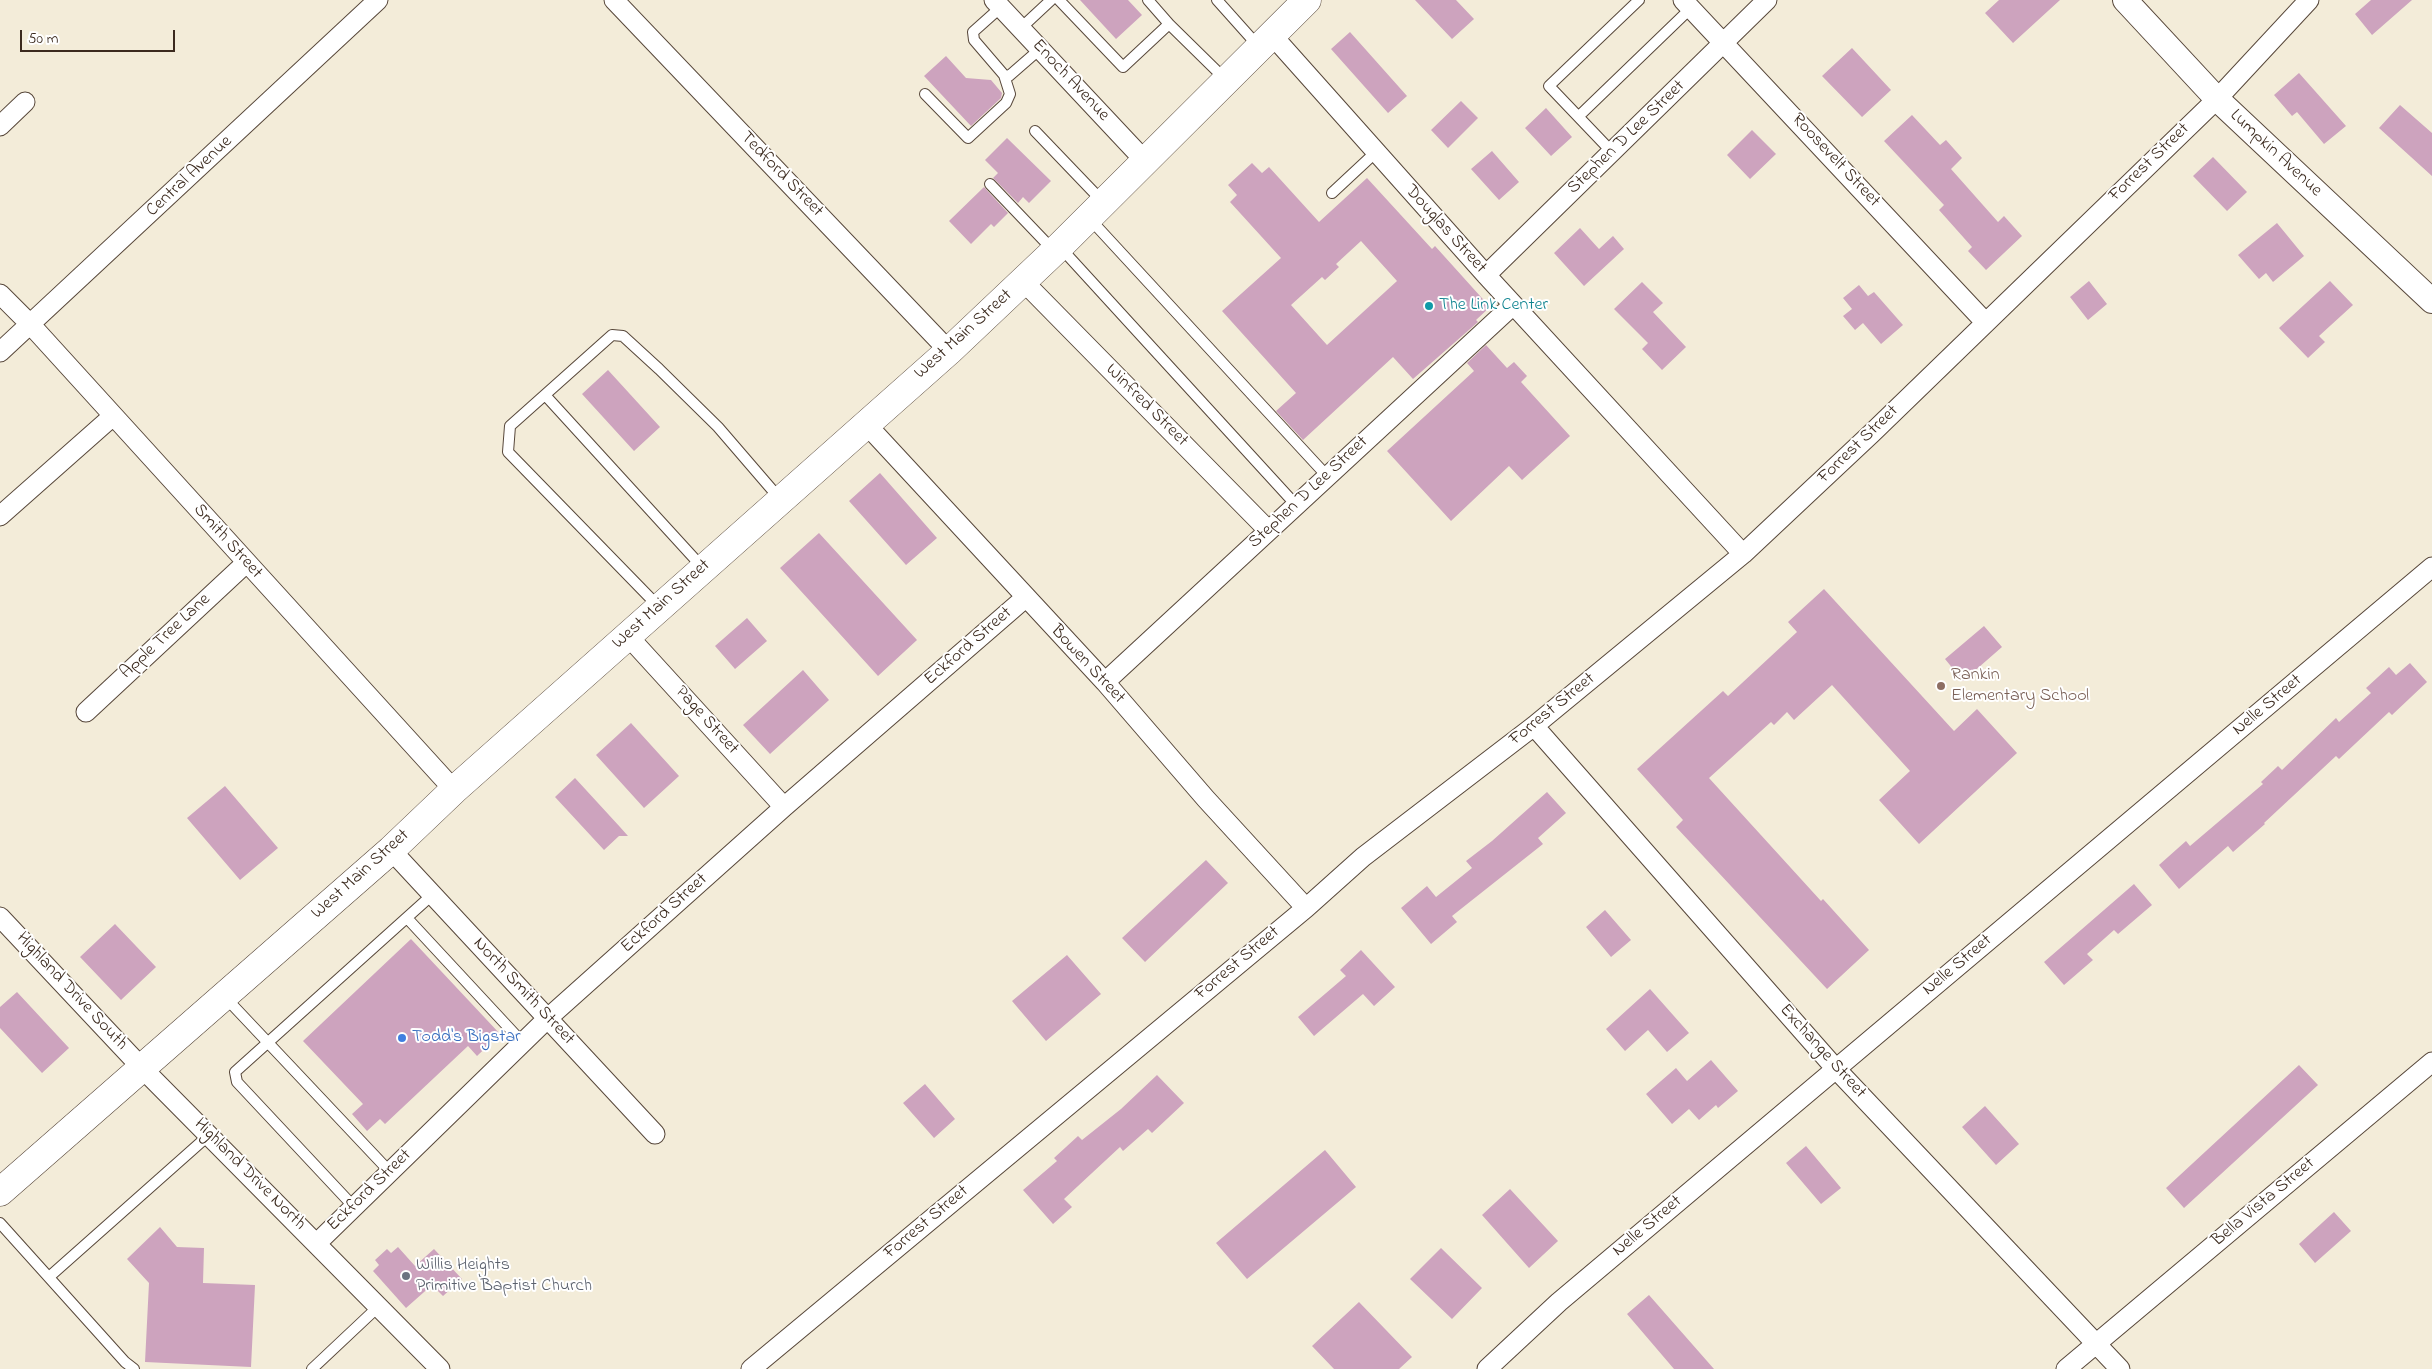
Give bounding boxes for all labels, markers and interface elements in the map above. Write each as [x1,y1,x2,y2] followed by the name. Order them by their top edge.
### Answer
[22,20,178,52] scale bar
[28,28,58,50] text: 50 m
[1027,36,1113,126] street label: Enoch Avenue
[1564,76,1690,200] street label: Stephen D Lee Street
[2224,106,2326,202] street label: Lumpkin Avenue
[1786,110,1884,212] street label: Roosevelt Street
[2105,119,2195,207] street label: Forrest Street
[735,128,827,222] street label: Tedford Street
[143,132,237,222] street label: Central Avenue
[1400,181,1490,279] street label: Douglas Street
[911,285,1017,385] street label: West Main Street
[1439,295,1548,317] place label: The Link Center
[1423,300,1435,312] marker: The Link Center
[1100,360,1192,452] street label: Winfred Street
[1814,401,1904,489] street label: Forrest Street
[1245,432,1373,554] street label: Stephen D Lee Street
[188,500,266,584] street label: Smith Street
[609,555,715,655] street label: West Main Street
[116,590,216,684] street label: Apple Tree Lane
[921,603,1017,691] street label: Eckford Street
[1045,621,1129,709] street label: Bowen Street
[1951,665,2089,708] place label: Rankin Elementary School
[1506,669,1600,751] street label: Forrest Street
[2229,671,2307,741] street label: Nelle Street
[1935,680,1947,692] marker: Rankin Elementary School
[670,682,742,760] street label: Page Street
[308,825,414,925] street label: West Main Street
[617,870,713,958] street label: Eckford Street
[1191,922,1285,1006] street label: Forrest Street
[11,928,131,1056] street label: Highland Drive South
[1919,931,1997,1001] street label: Nelle Street
[468,934,578,1050] street label: North Smith Street
[1774,1000,1870,1104] street label: Exchange Street
[412,1027,521,1049] place label: Todd's Bigstar
[396,1032,408,1044] marker: Todd's Bigstar
[188,1114,310,1236] street label: Highland Drive North
[323,1145,417,1237] street label: Eckford Street
[2208,1154,2320,1252] street label: Bella Vista Street
[880,1181,974,1265] street label: Forrest Street
[1609,1192,1687,1262] street label: Nelle Street
[416,1255,592,1298] place label: Willis Heights Primitive Baptist Church
[400,1270,412,1282] marker: Willis Heights Primitive Baptist Church

